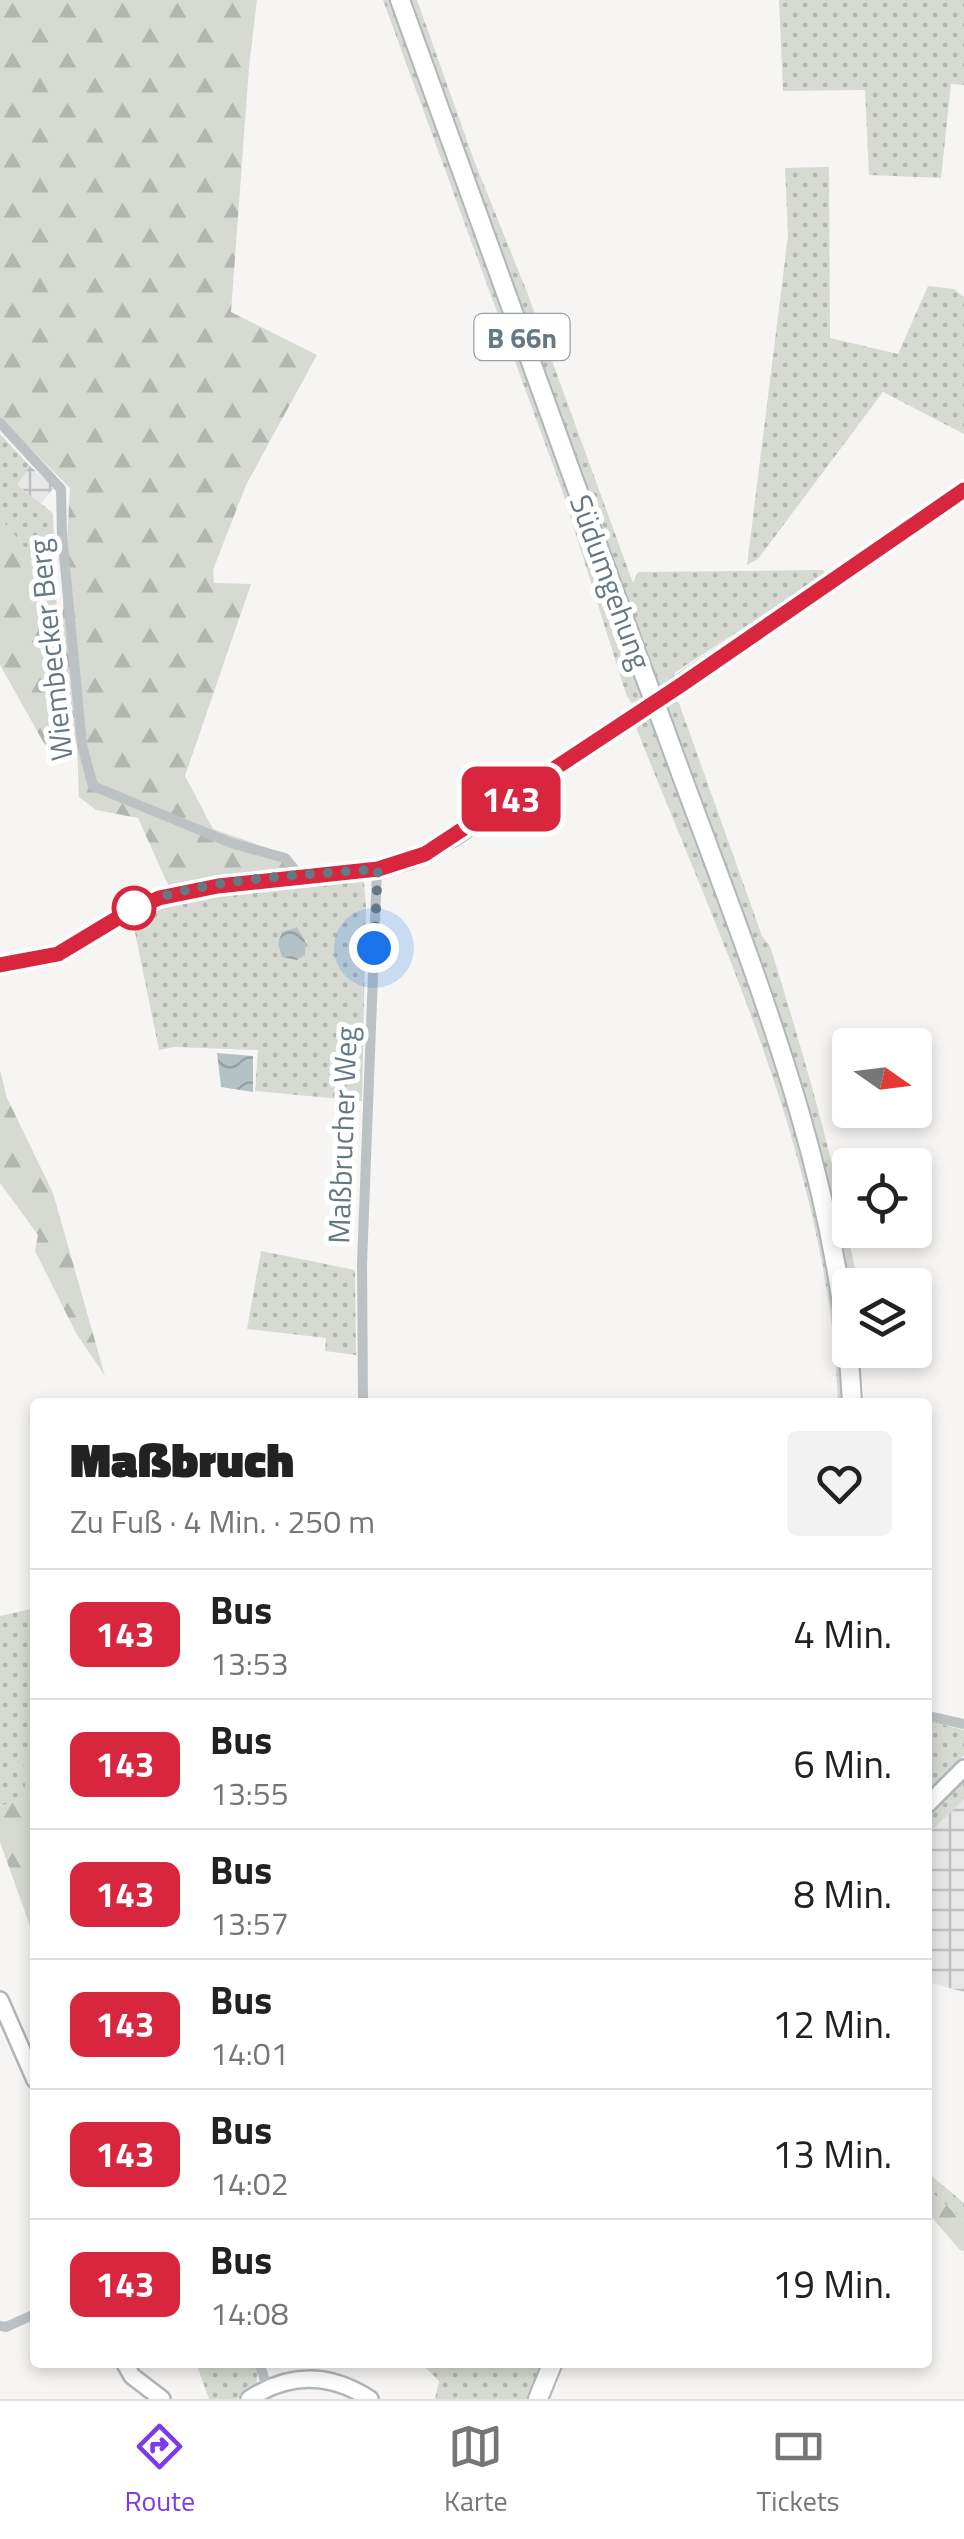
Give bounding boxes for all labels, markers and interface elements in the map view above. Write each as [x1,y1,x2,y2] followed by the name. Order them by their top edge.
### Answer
[474,314,570,360] road number: B 66n
[558,488,664,676] street label: Südumgehung
[15,537,85,763] street label: Wiembecker Berg
[454,766,568,832] line badge: 143
[482,772,540,826] text: 143
[113,887,155,929] unlabelled marker
[349,923,399,973] your location
[315,1026,369,1244] street label: Maßbrucher Weg
[832,1028,932,1128] north arrow
[832,1028,932,1368] map controls
[832,1148,932,1248] button: locate
[832,1268,932,1368] button: layers
[70,1423,294,1496] text: Maßbruch
[787,1431,892,1536] button: heart
[70,1497,375,1545] text: Zu Fuß · 4 Min. · 250 m
[210,1581,272,1639] text: Bus
[794,1605,892,1663] text: 4 Min.
[96,1607,154,1661] text: 143
[210,1639,289,1687] text: 13:53
[210,1711,272,1769] text: Bus
[794,1735,892,1793] text: 6 Min.
[96,1737,154,1791] text: 143
[210,1769,289,1817] text: 13:55
[210,1841,272,1899] text: Bus
[794,1865,892,1923] text: 8 Min.
[96,1867,154,1921] text: 143
[210,1899,289,1947] text: 13:57
[210,1971,272,2029] text: Bus
[772,1995,892,2053] text: 12 Min.
[96,1997,154,2051] text: 143
[210,2029,289,2077] text: 14:01
[210,2101,272,2159] text: Bus
[772,2125,892,2183] text: 13 Min.
[96,2127,154,2181] text: 143
[210,2159,289,2207] text: 14:02
[210,2231,272,2289] text: Bus
[772,2255,892,2313] text: 19 Min.
[96,2257,154,2311] text: 143
[210,2289,289,2337] text: 14:08
[124,2419,195,2522] tab: Route
[444,2419,508,2522] tab: Karte
[757,2419,840,2522] tab: Tickets

